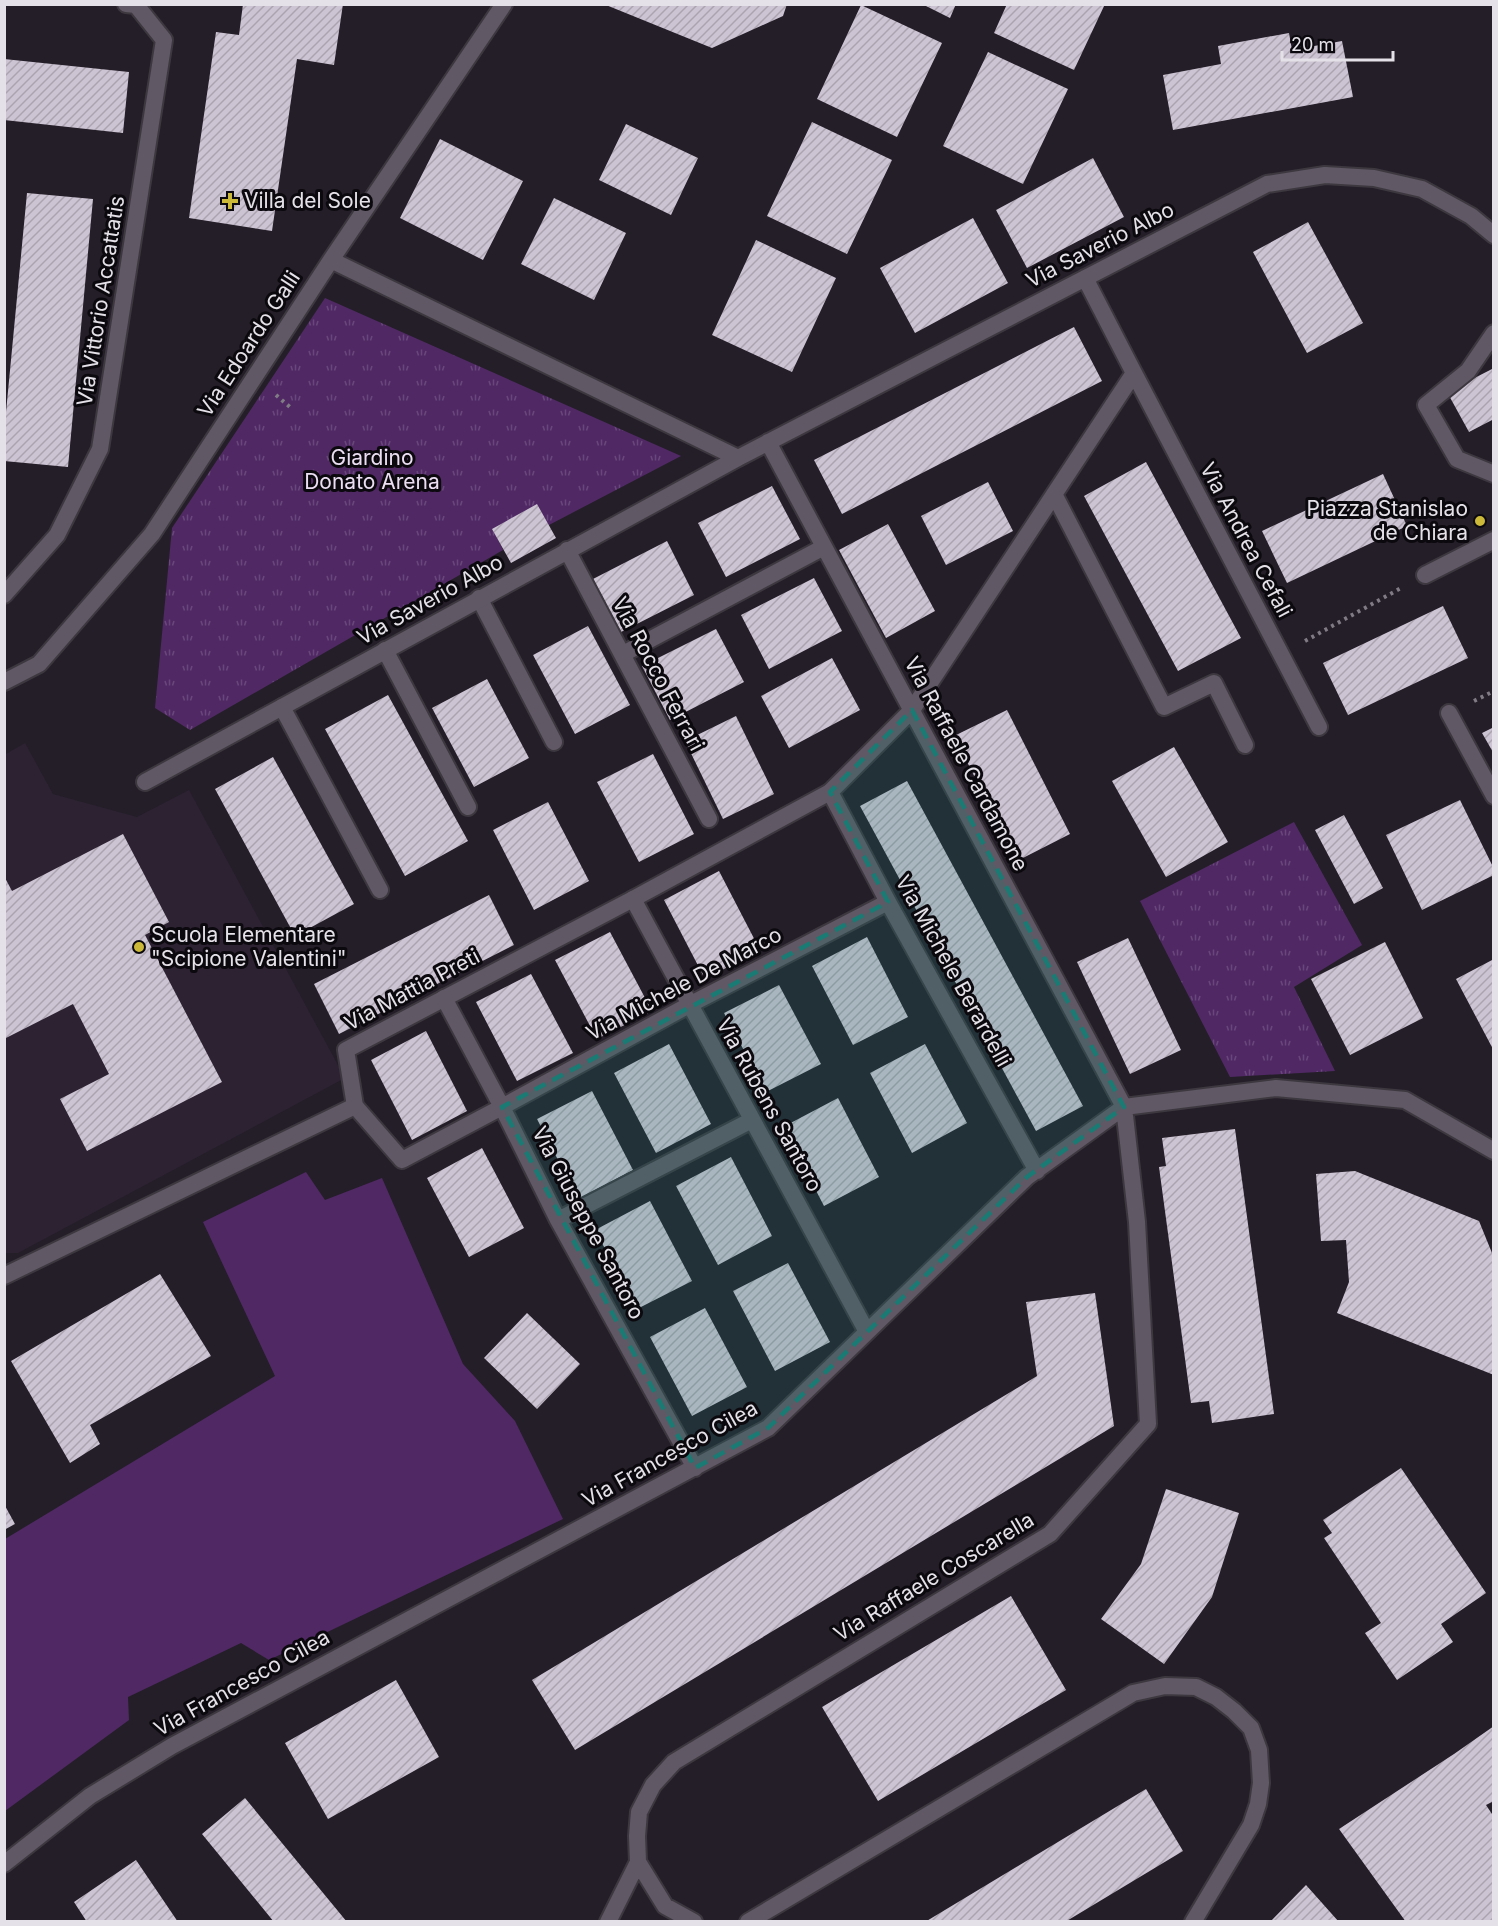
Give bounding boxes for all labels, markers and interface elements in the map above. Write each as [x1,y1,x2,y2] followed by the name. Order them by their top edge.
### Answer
[1282,24,1393,62] scale bar
[1291,34,1334,55] text: 20 m
[244,188,371,213] place label: Villa del Sole
[221,192,239,210] marker: Villa del Sole
[72,194,130,408] street label: Via Vittorio Accattatis
[1022,196,1178,293] street label: Via Saverio Albo
[192,266,305,421] street label: Via Edoardo Galli
[304,445,440,494] park label: Giardino Donato Arena
[1195,458,1298,621] street label: Via Andrea Cefali
[1307,496,1468,545] place label: Piazza Stanislao de Chiara
[1473,514,1487,528] marker: Piazza Stanislao de Chiara
[353,549,507,650] street label: Via Saverio Albo
[607,593,710,755] street label: Via Rocco Ferrari
[899,652,1034,875] street label: Via Raffaele Cardamone
[890,871,1016,1071] street label: Via Michele Berardelli
[582,921,786,1046] street label: Via Michele De Marco
[151,922,347,971] place label: Scuola Elementare "Scipione Valentini"
[132,940,146,954] marker: Scuola Elementare "Scipione Valentini"
[340,943,484,1036] street label: Via Mattia Preti
[711,1014,828,1196] street label: Via Rubens Santoro
[527,1122,650,1323] street label: Via Giuseppe Santoro
[578,1395,762,1512] street label: Via Francesco Cilea
[829,1507,1038,1646] street label: Via Raffaele Coscarella
[150,1624,334,1741] street label: Via Francesco Cilea

